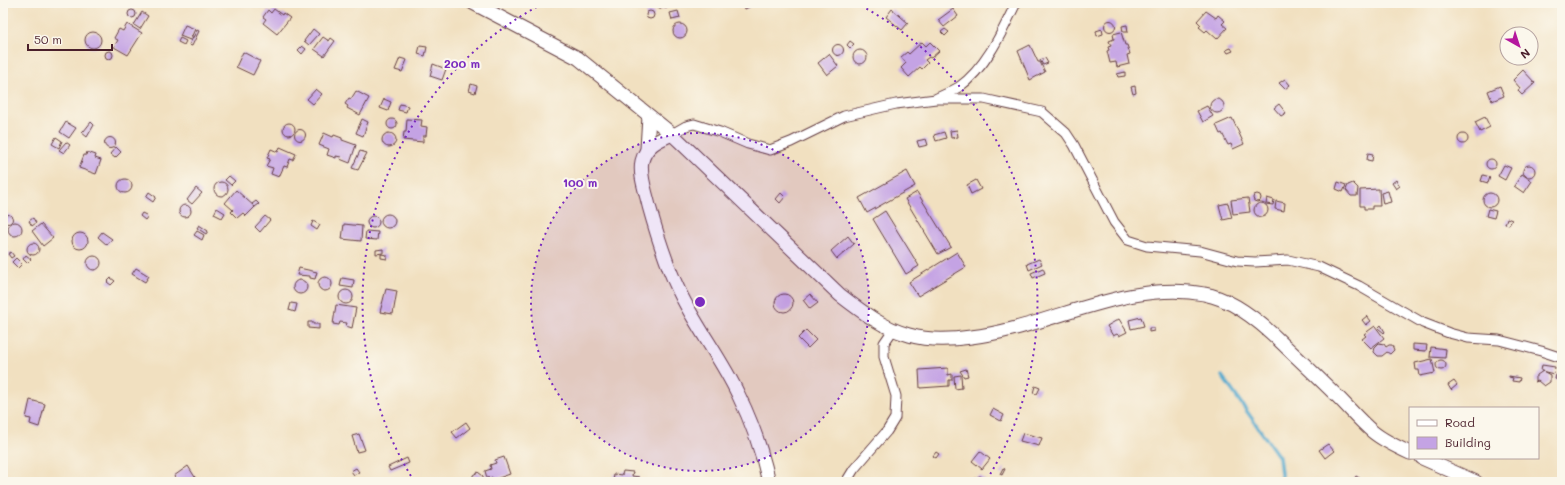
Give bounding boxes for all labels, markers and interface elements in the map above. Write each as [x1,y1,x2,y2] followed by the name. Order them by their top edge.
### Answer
[28,26,112,52] scale bar
[1499,26,1539,66] north arrow
[34,31,62,47] text: 50 m
[1518,46,1534,63] text: N
[444,55,480,71] text: 200 m
[563,174,597,190] text: 100 m
[693,295,707,309] centre of rings
[1409,407,1539,459] legend
[1445,414,1475,430] text: Road
[1445,434,1491,450] text: Building

